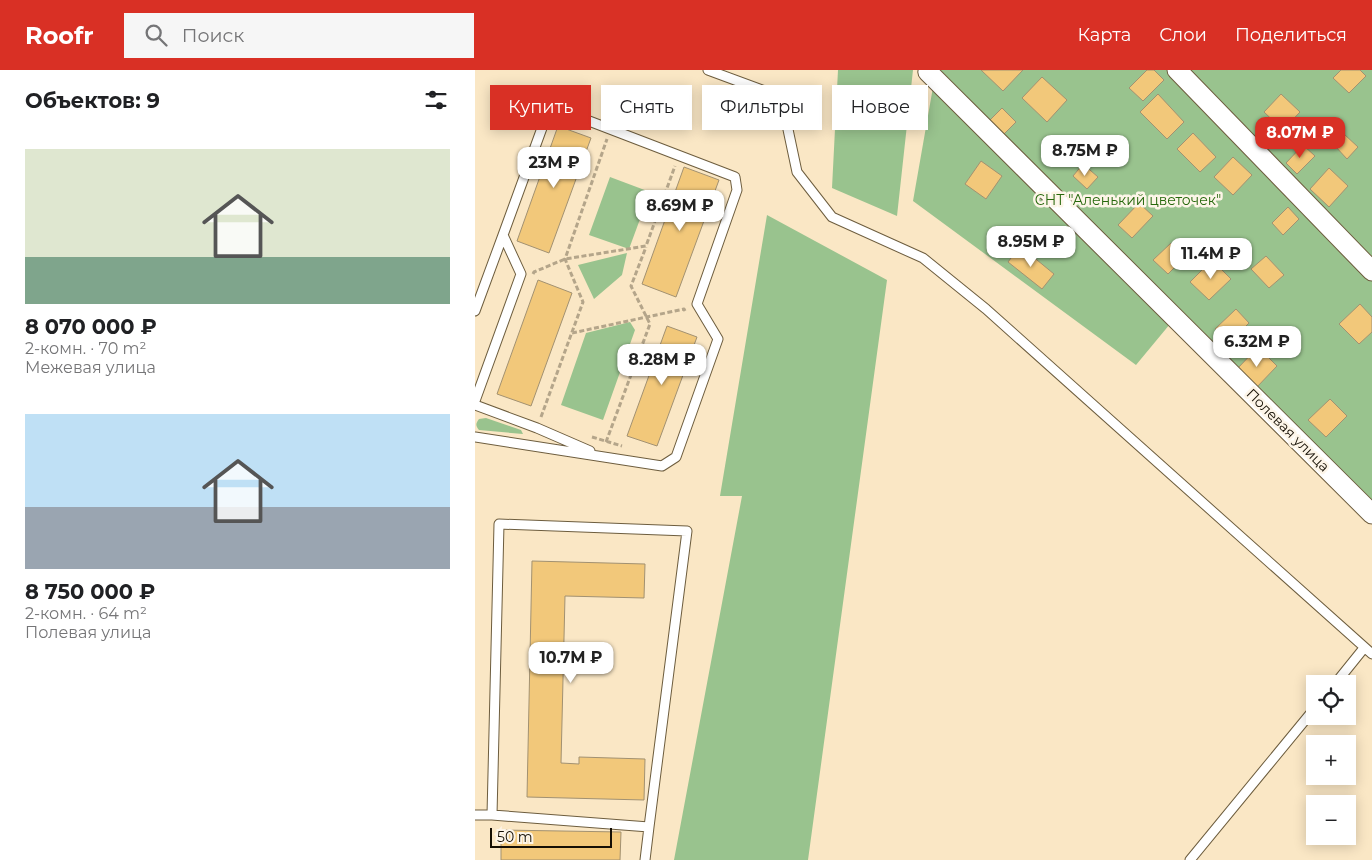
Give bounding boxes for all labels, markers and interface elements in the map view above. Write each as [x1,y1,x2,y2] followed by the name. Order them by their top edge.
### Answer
[124,13,474,58] search box
[25,21,94,50] text: Roofr
[142,21,170,49] icon: search
[182,24,244,47] text: Поиск
[1077,24,1131,46] text: Карта
[1159,24,1207,46] text: Слои
[1235,24,1347,46] text: Поделиться
[490,85,591,130] chip: Купить
[601,85,692,130] chip: Снять
[702,85,822,130] chip: Фильтры
[832,85,928,130] chip: Новое
[422,86,450,114] icon: filters
[25,88,160,113] text: Объектов: 9
[1254,116,1346,159] pin: 8.07M ₽
[1266,123,1334,142] text: 8.07M ₽
[1039,134,1131,177] pin: 8.75M ₽
[1052,141,1118,160] text: 8.75M ₽
[519,146,589,189] pin: 23M ₽
[528,153,580,172] text: 23M ₽
[193,181,283,271] icon: home
[634,190,726,232] pin: 8.69M ₽
[1035,191,1221,209] park label: СНТ "Аленький цветочек"
[646,196,714,215] text: 8.69M ₽
[985,226,1077,268] pin: 8.95M ₽
[998,232,1064,251] text: 8.95M ₽
[1165,238,1257,280] pin: 11.4M ₽
[1181,244,1241,263] text: 11.4M ₽
[25,314,157,339] text: 8 070 000 ₽
[1211,326,1303,368] pin: 6.32M ₽
[1224,332,1290,351] text: 6.32M ₽
[25,339,146,358] text: 2-комн. · 70 m²
[616,344,708,386] pin: 8.28M ₽
[628,350,696,369] text: 8.28M ₽
[25,358,156,377] text: Межевая улица
[1243,385,1333,475] street label: Полевая улица
[193,446,283,536] icon: home
[25,579,155,604] text: 8 750 000 ₽
[25,604,147,623] text: 2-комн. · 64 m²
[25,623,151,642] text: Полевая улица
[525,642,617,684] pin: 10.7M ₽
[540,648,603,667] text: 10.7M ₽
[1306,675,1356,845] map controls
[1306,675,1356,725] button: locate
[1306,735,1356,785] button: +
[1306,795,1356,845] button: −
[490,825,613,848] scale bar
[497,828,533,846] text: 50 m

